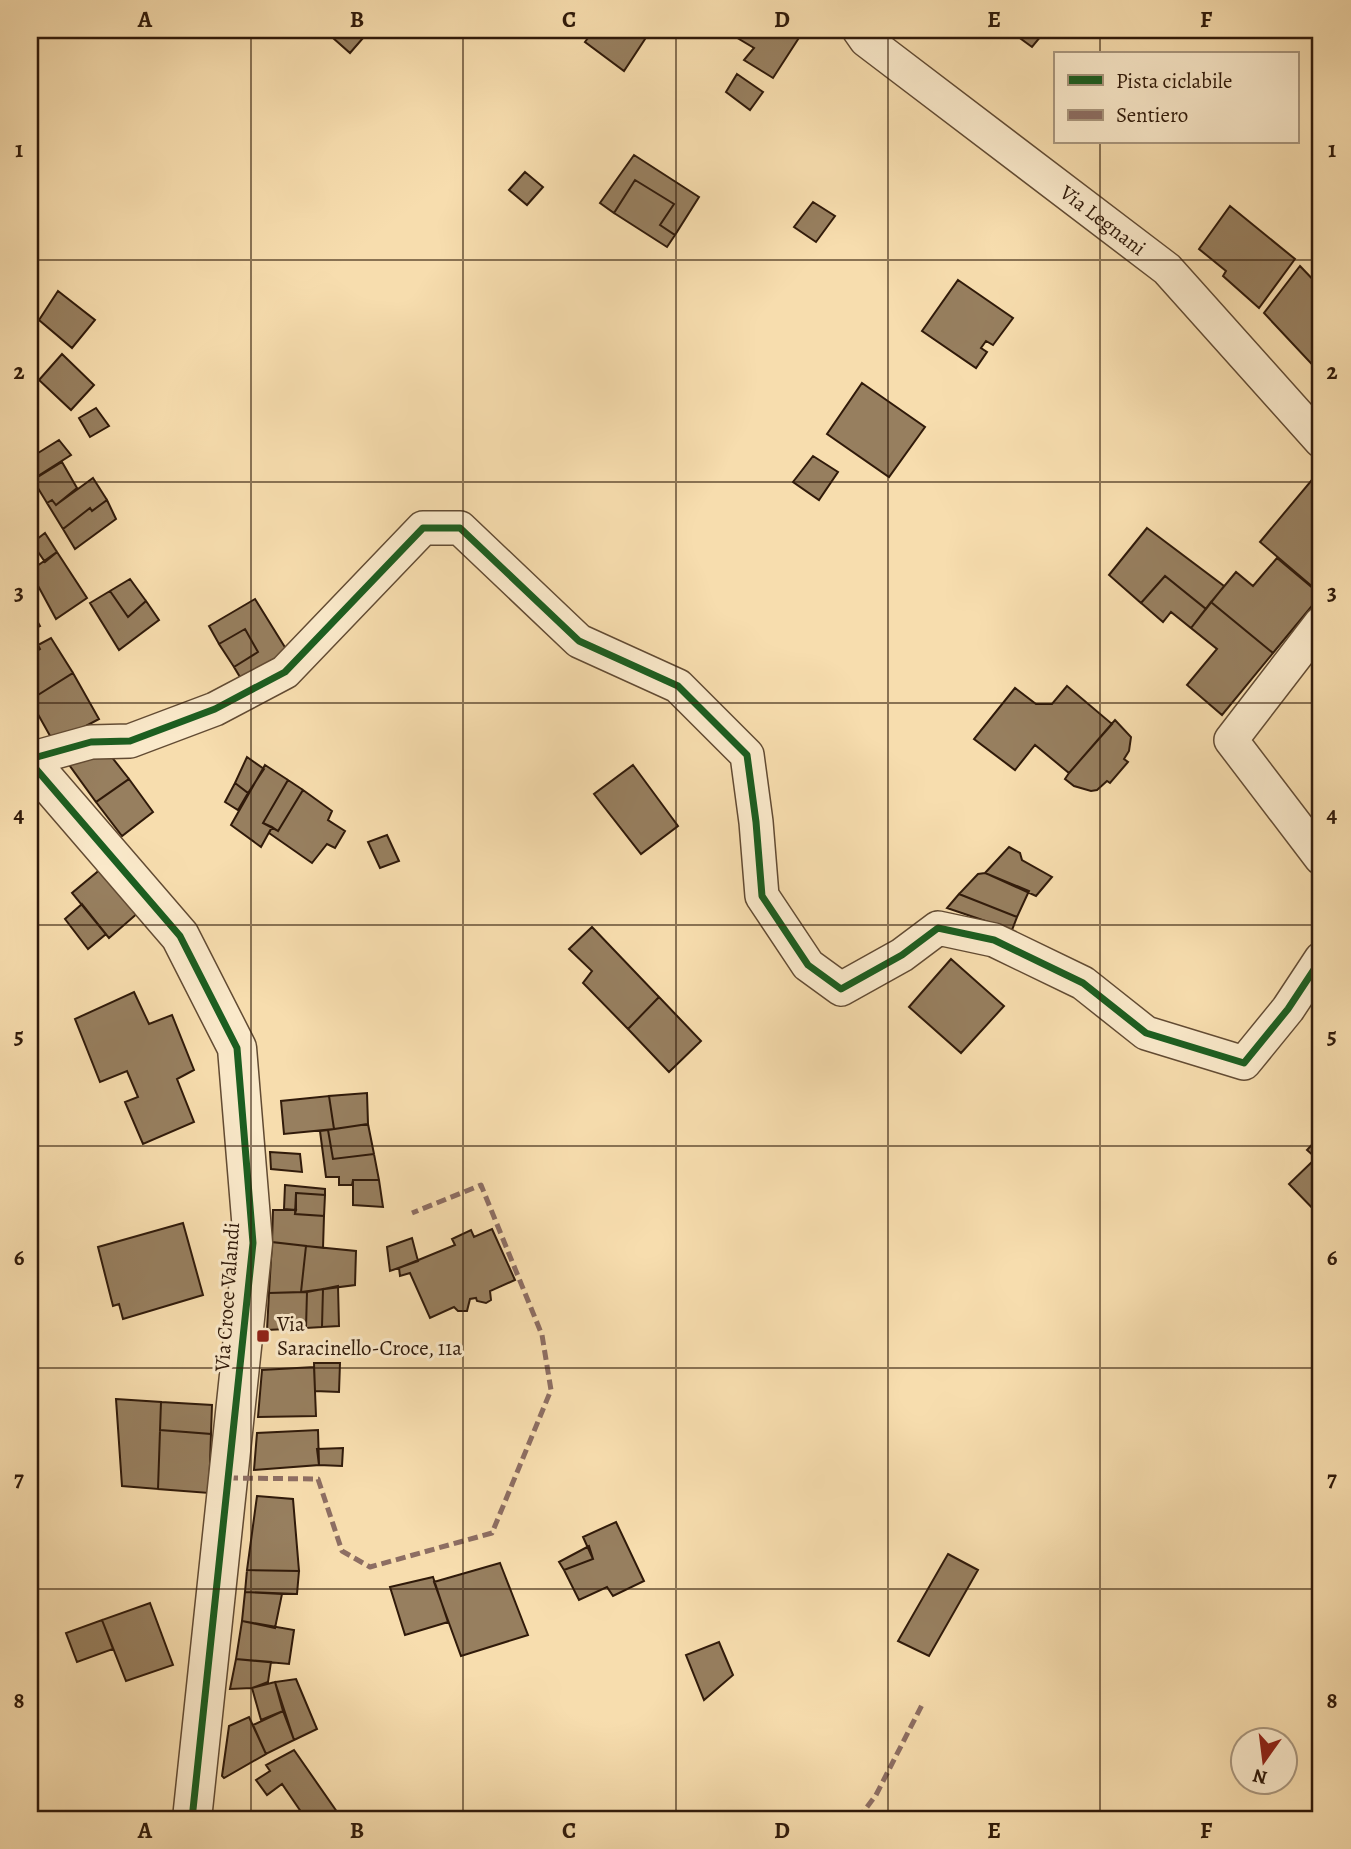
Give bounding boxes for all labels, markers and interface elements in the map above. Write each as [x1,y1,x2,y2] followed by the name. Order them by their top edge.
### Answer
[137,4,153,35] text: A
[350,4,364,35] text: B
[562,4,576,35] text: C
[774,4,790,35] text: D
[987,4,1001,35] text: E
[1200,4,1213,35] text: F
[1054,52,1298,144] legend
[1116,67,1232,95] text: Pista ciclabile
[1116,101,1188,129] text: Sentiero
[15,134,23,165] text: 1
[1328,134,1336,165] text: 1
[1054,178,1152,262] street label: Via Legnani
[13,356,25,387] text: 2
[1326,356,1338,387] text: 2
[14,577,24,608] text: 3
[1327,577,1337,608] text: 3
[14,799,25,830] text: 4
[1327,799,1338,830] text: 4
[14,1020,24,1051] text: 5
[1327,1020,1337,1051] text: 5
[208,1221,246,1374] street label: Via Croce Valandi
[14,1242,25,1273] text: 6
[1327,1242,1338,1273] text: 6
[276,1310,462,1362] place label: Via Saracinello-Croce, 11a
[255,1328,271,1344] marker: Via Saracinello-Croce, 11a
[14,1463,24,1494] text: 7
[1327,1463,1337,1494] text: 7
[13,1685,25,1716] text: 8
[1326,1685,1338,1716] text: 8
[1228,1727,1298,1797] north arrow
[1250,1762,1270,1791] text: N
[137,1815,153,1846] text: A
[350,1815,364,1846] text: B
[562,1815,576,1846] text: C
[774,1815,790,1846] text: D
[987,1815,1001,1846] text: E
[1200,1815,1213,1846] text: F

